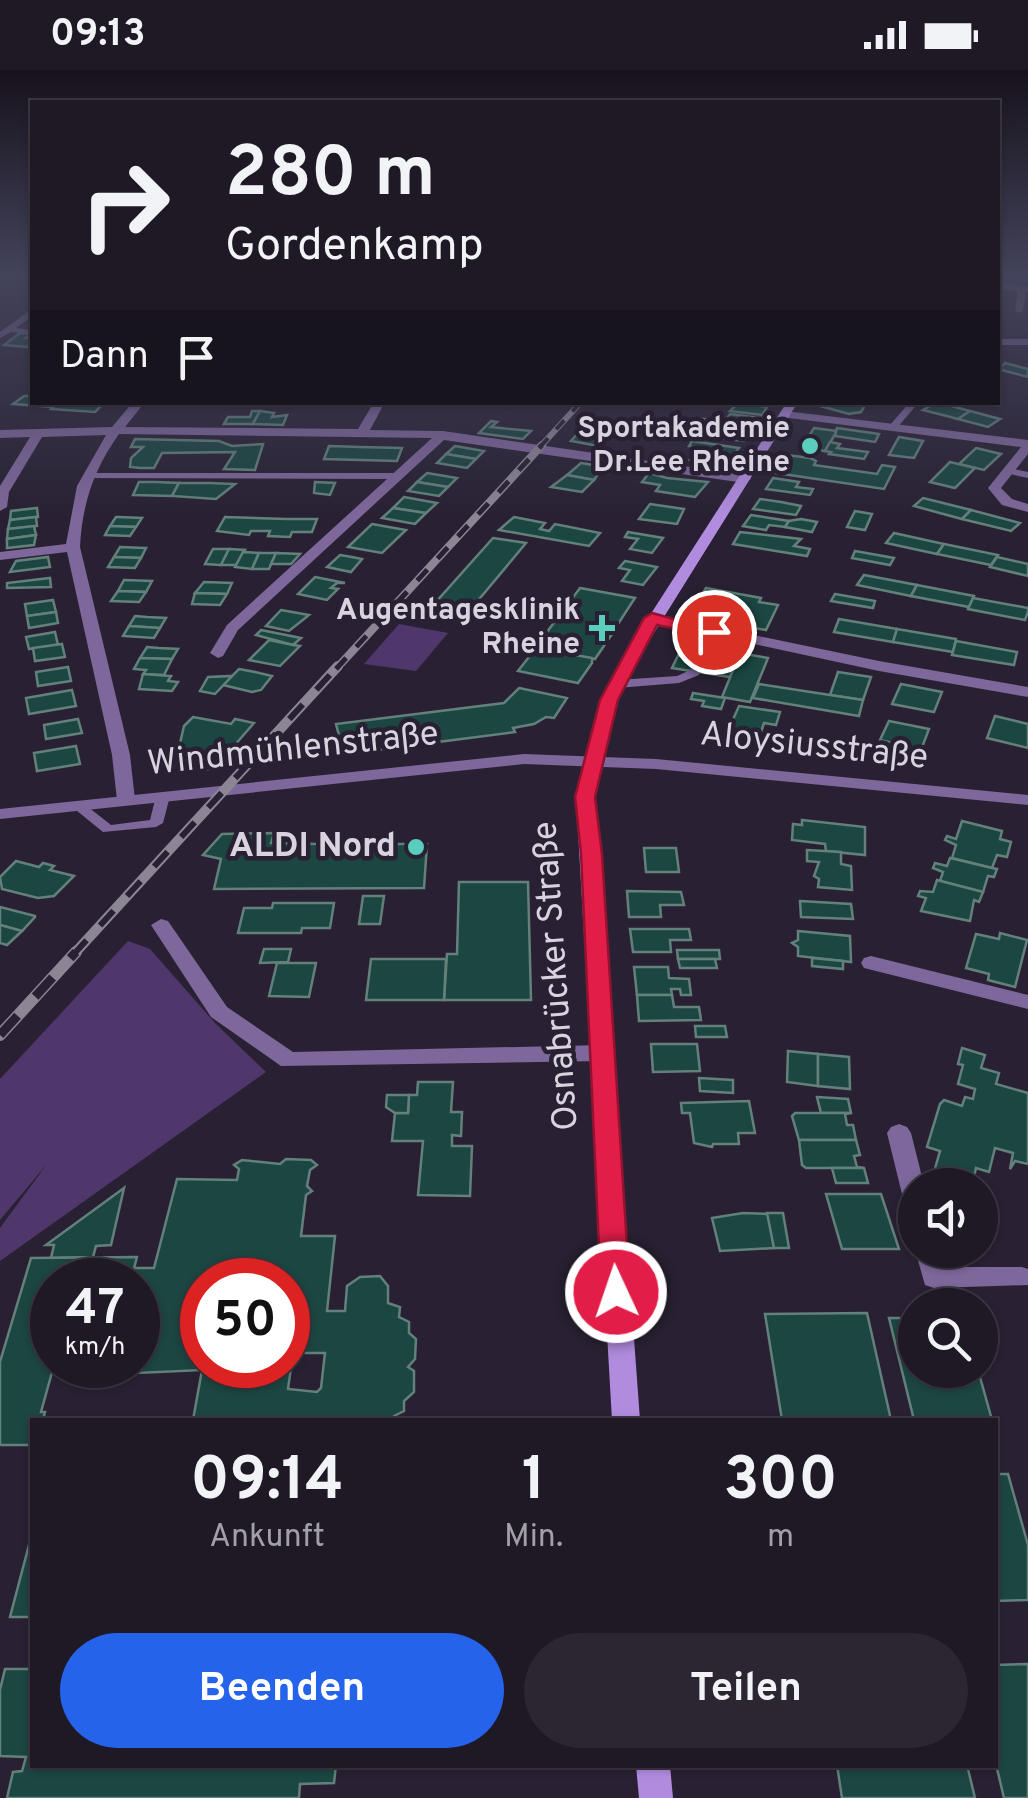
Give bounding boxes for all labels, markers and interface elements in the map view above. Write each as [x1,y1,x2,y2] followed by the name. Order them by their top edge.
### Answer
[50,11,146,60] text: 09:13
[225,132,436,221] text: 280 m
[60,140,190,270] icon: right
[225,219,484,276] text: Gordenkamp
[169,330,224,385] icon: arrive
[60,333,149,382] text: Dann
[578,411,790,482] place label: Sportakademie Dr.Lee Rheine
[799,435,821,457] marker: Sportakademie Dr.Lee Rheine
[672,590,757,675] pin
[336,593,580,664] place label: Augentagesklinik Rheine
[687,605,742,660] icon: arrive
[589,615,615,641] marker: Augentagesklinik Rheine
[145,713,441,787] street label: Windmühlenstraße
[698,713,930,781] street label: Aloysiusstraße
[524,820,590,1132] street label: Osnabrücker Straße
[229,825,396,869] place label: ALDI Nord
[405,836,427,858] marker: ALDI Nord
[898,1168,998,1388] map controls
[898,1168,998,1268] button: sound
[564,1240,668,1344] position arrow
[180,1258,310,1388] speed limit sign: 50
[66,1279,124,1342] text: 47
[898,1288,998,1388] button: search
[65,1332,125,1364] text: km/h
[190,1445,344,1521] text: 09:14
[522,1445,546,1521] text: 1
[724,1445,838,1521] text: 300
[209,1518,325,1558] text: Ankunft
[504,1518,563,1558] text: Min.
[767,1518,794,1558] text: m
[60,1633,504,1748] button: Beenden
[524,1633,968,1748] button: Teilen

